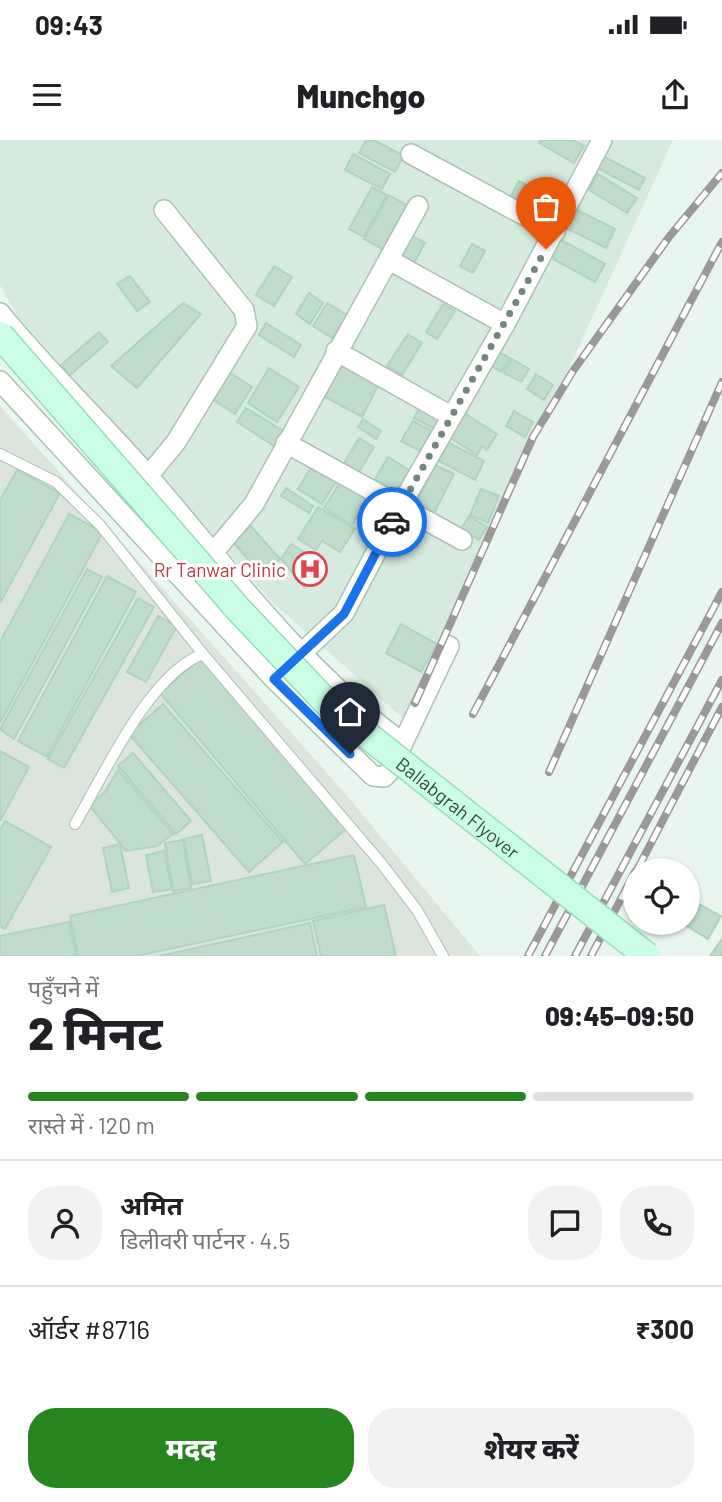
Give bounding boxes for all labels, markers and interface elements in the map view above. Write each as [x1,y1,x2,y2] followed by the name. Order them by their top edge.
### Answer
[35,9,103,40] text: 09:43
[28,76,66,114] icon: menu
[297,76,425,114] text: Munchgo
[656,76,694,114] icon: share
[516,177,576,249] pin
[527,188,565,226] icon: bag
[357,487,427,557] courier
[373,503,411,541] icon: car
[291,550,329,588] hospital icon: Rr Tanwar Clinic
[154,558,286,581] place label: Rr Tanwar Clinic
[320,682,380,754] pin
[331,693,369,731] icon: home
[392,751,525,863] street label: Ballabgrah Flyover
[623,858,700,935] map controls
[623,858,700,935] button: locate
[28,974,99,1002] text: पहुँचने में
[545,1000,694,1031] text: 09:45–09:50
[28,1004,162,1059] text: 2 मिनट
[28,1111,155,1139] text: रास्ते में · 120 m
[28,1186,102,1260] button: person
[528,1186,602,1260] button: chat
[620,1186,694,1260] button: phone
[120,1189,183,1220] text: अमित
[120,1226,290,1254] text: डिलीवरी पार्टनर · 4.5
[28,1313,150,1344] text: ऑर्डर #8716
[635,1313,694,1344] text: ₹300
[28,1408,354,1488] button: मदद
[368,1408,694,1488] button: शेयर करें

